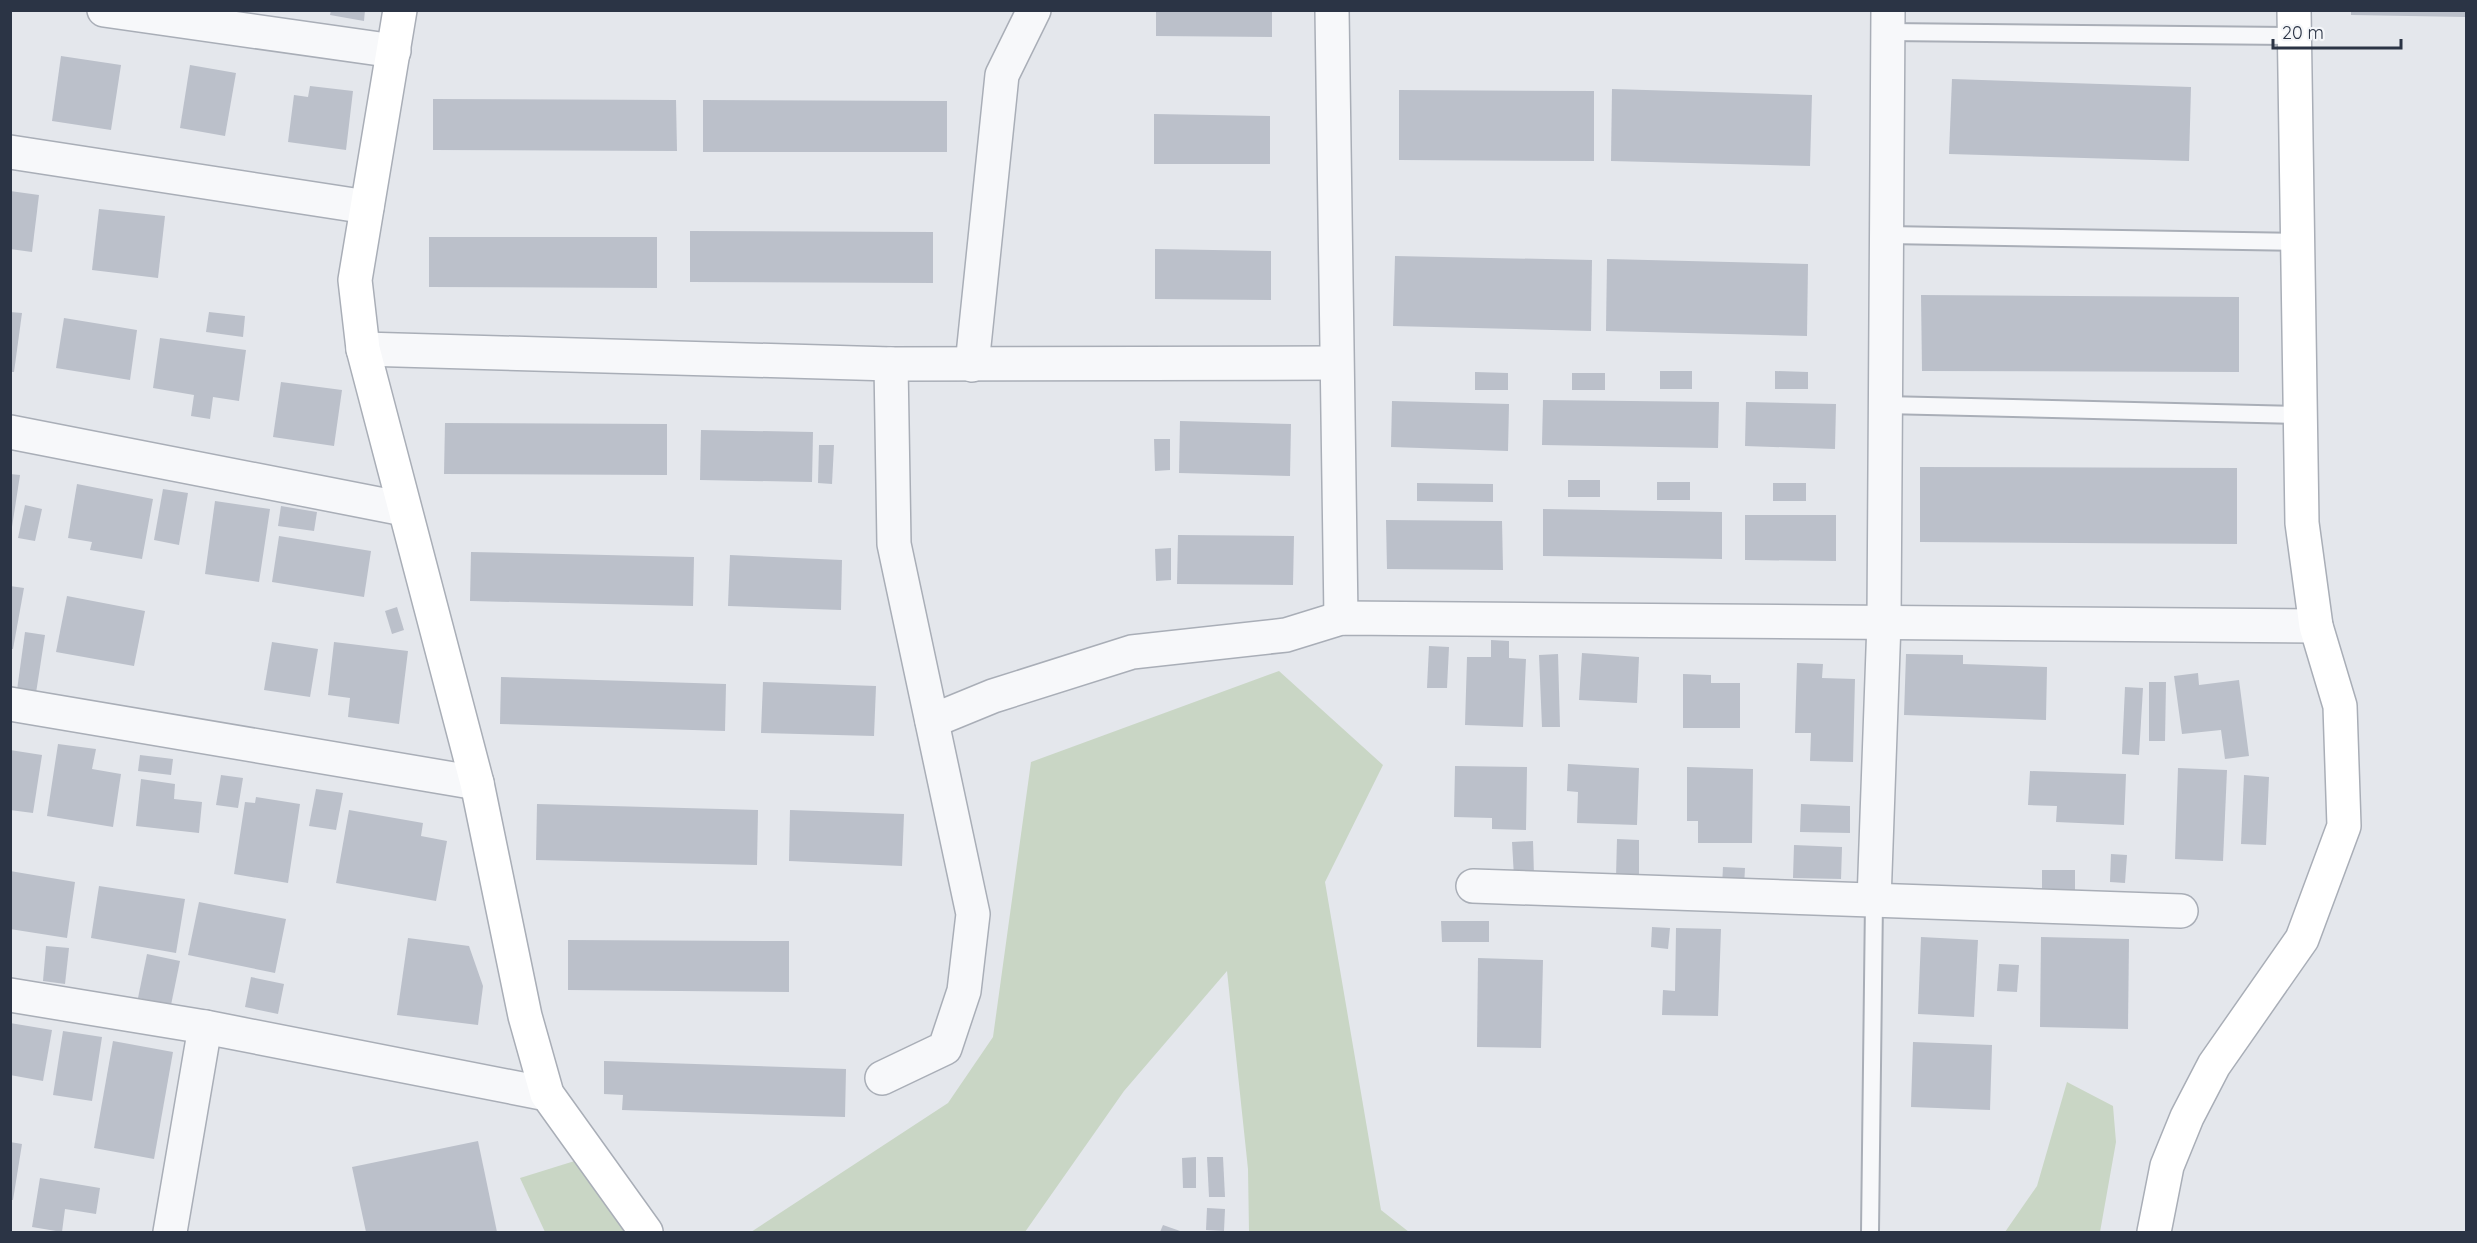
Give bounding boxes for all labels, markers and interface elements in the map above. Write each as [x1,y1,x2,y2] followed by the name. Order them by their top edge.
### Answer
[2273,12,2400,50] scale bar
[2282,21,2324,44] text: 20 m

